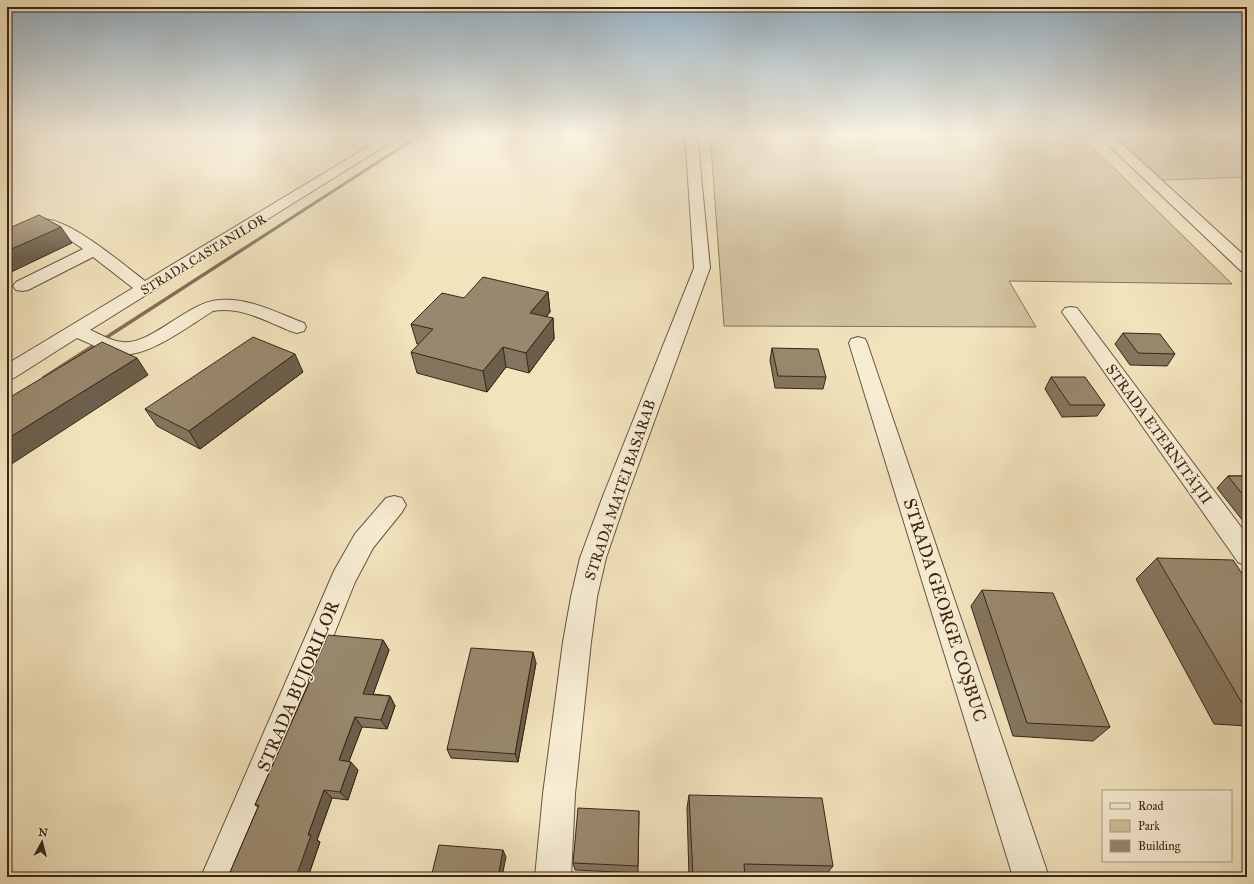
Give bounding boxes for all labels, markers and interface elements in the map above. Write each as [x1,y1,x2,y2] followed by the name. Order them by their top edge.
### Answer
[138,211,270,299] street label: STRADA CASTANILOR
[1102,360,1216,508] street label: STRADA ETERNITĂȚII
[581,397,659,583] street label: STRADA MATEI BASARAB
[898,496,992,724] street label: STRADA GEORGE COȘBUC
[252,596,345,775] street label: STRADA BUJORILOR
[1102,790,1232,862] legend
[1138,799,1164,813] text: Road
[1138,819,1160,833] text: Park
[22,822,62,862] north arrow
[38,826,49,840] text: N
[1138,839,1181,854] text: Building

